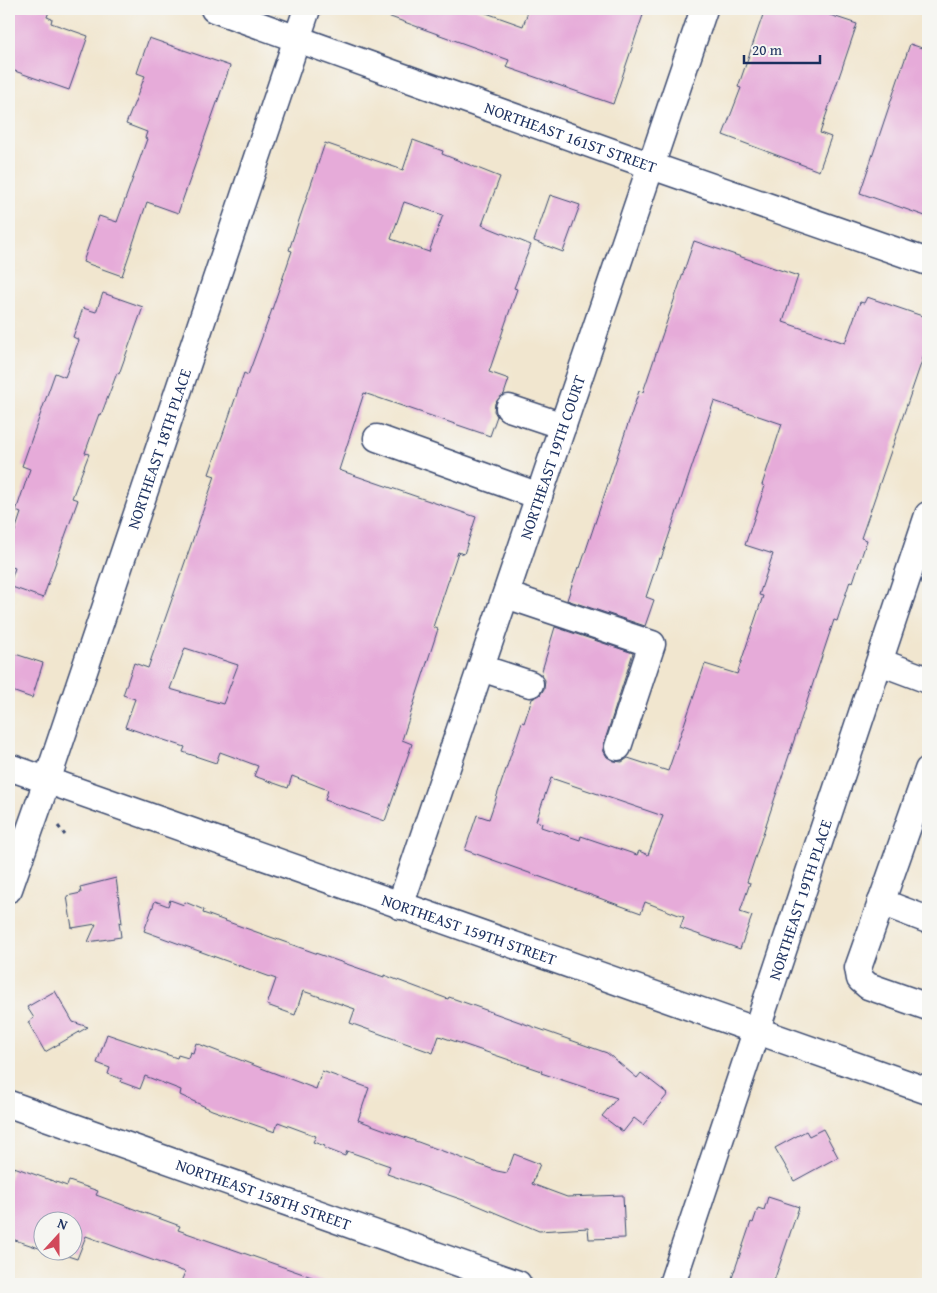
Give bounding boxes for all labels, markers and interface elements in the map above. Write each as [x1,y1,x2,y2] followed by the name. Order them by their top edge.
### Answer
[744,32,821,64] scale bar
[752,39,783,60] text: 20 m
[481,95,660,179] street label: NORTHEAST 161ST STREET
[121,365,197,532] street label: NORTHEAST 18TH PLACE
[513,372,591,542] street label: NORTHEAST 19TH COURT
[762,816,838,983] street label: NORTHEAST 19TH PLACE
[378,887,560,971] street label: NORTHEAST 159TH STREET
[173,1152,354,1236] street label: NORTHEAST 158TH STREET
[32,1210,82,1260] north arrow
[55,1213,71,1235] text: N

